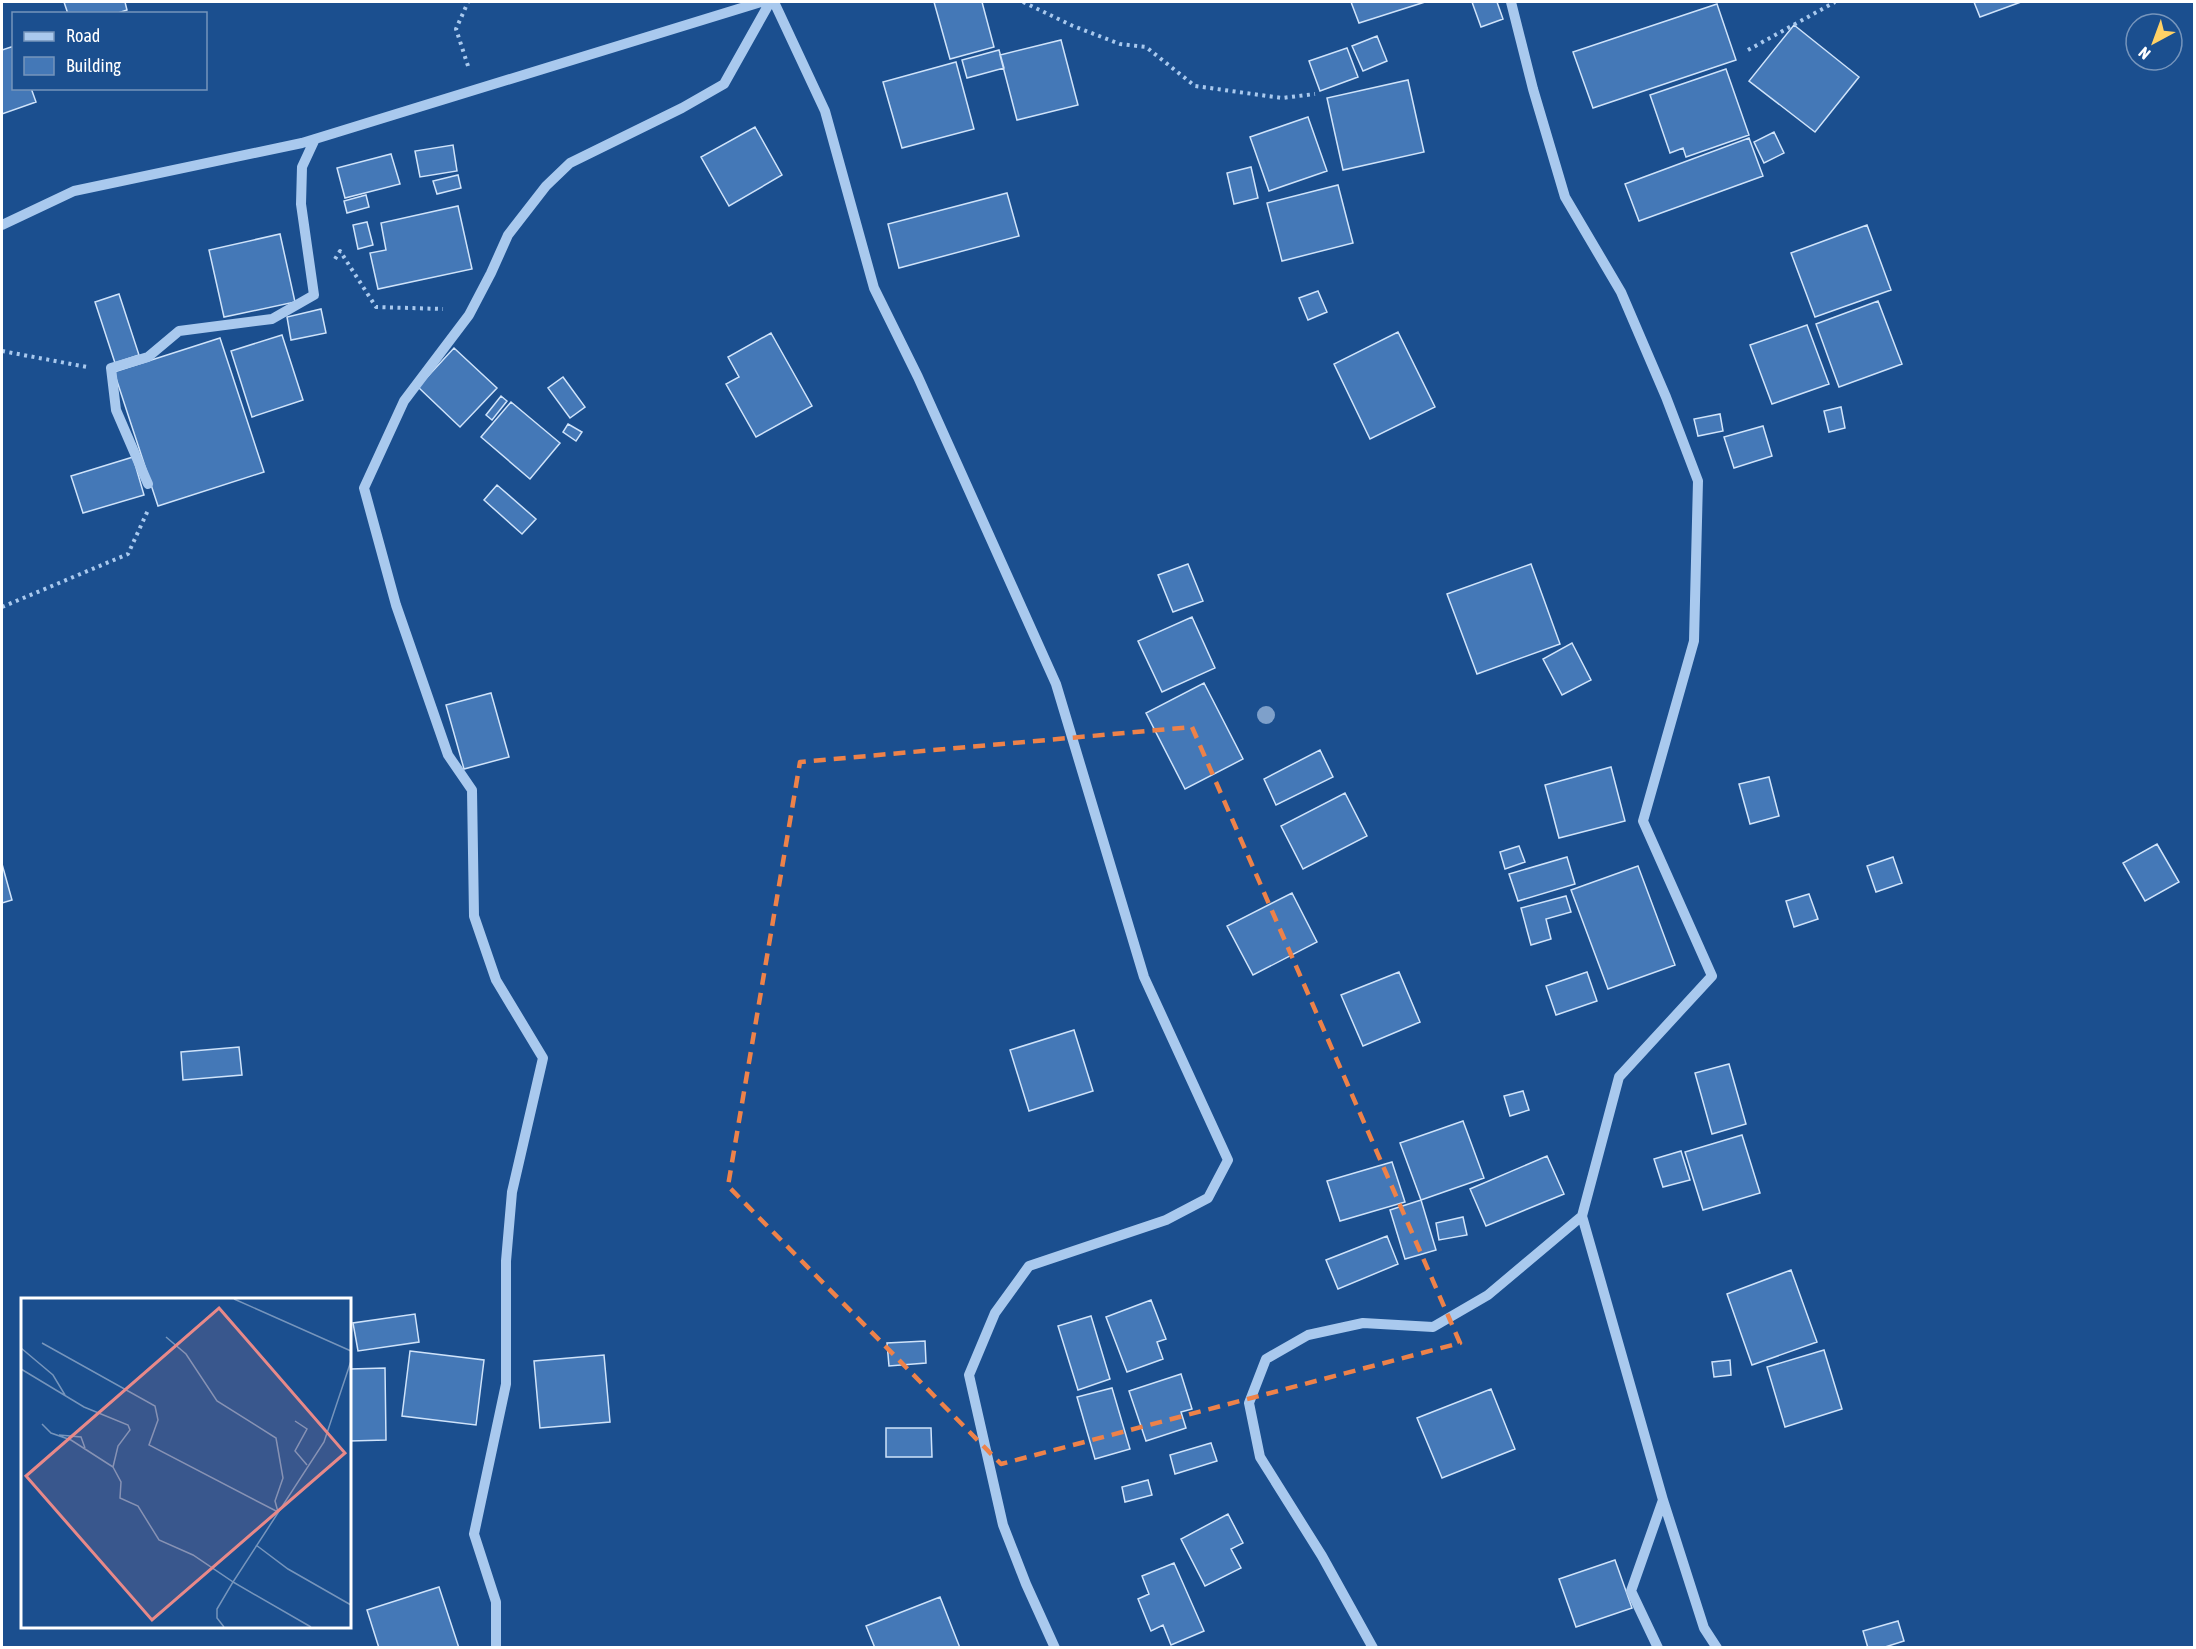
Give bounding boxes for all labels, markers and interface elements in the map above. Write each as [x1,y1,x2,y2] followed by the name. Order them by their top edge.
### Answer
[12,12,207,90] legend
[2124,12,2184,72] north arrow
[66,25,100,46] text: Road
[2135,43,2154,63] text: N
[66,55,121,76] text: Building
[21,1298,351,1628] inset map

